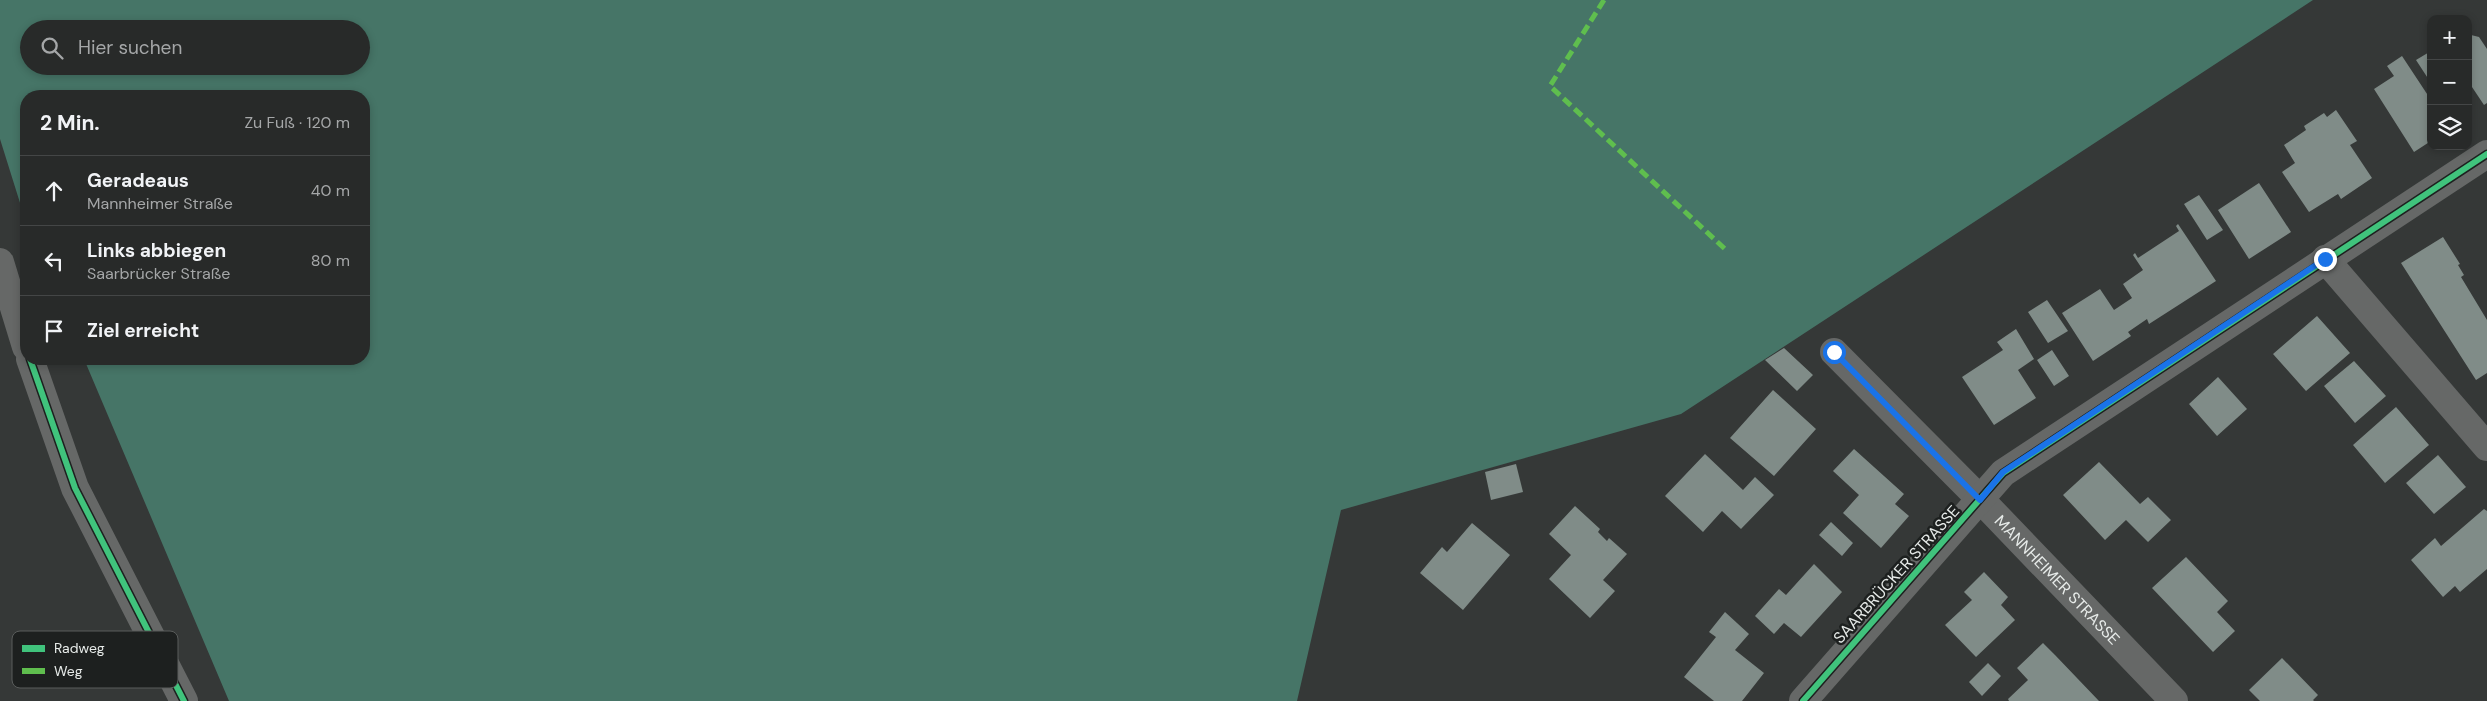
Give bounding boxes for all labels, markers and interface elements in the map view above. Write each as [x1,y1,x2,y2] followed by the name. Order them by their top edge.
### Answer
[2427,15,2472,150] map controls
[2427,15,2472,60] button: +
[20,20,370,75] search box
[38,34,66,62] icon: search
[78,35,182,60] text: Hier suchen
[2427,60,2472,105] button: −
[2427,105,2472,150] button: layers
[40,109,100,137] text: 2 Min.
[244,112,350,133] text: Zu Fuß · 120 m
[87,168,189,193] text: Geradeaus
[40,177,68,205] icon: ahead
[311,180,350,201] text: 40 m
[87,193,233,214] text: Mannheimer Straße
[87,238,226,263] text: Links abbiegen
[40,247,68,275] icon: left
[2314,248,2337,271] route end
[311,250,350,271] text: 80 m
[87,263,230,284] text: Saarbrücker Straße
[40,317,68,345] icon: arrive
[87,318,199,343] text: Ziel erreicht
[1823,341,1846,364] route start
[1829,501,1964,648] street label: SAARBRÜCKER STRASSE
[1990,511,2124,649] street label: MANNHEIMER STRASSE
[12,631,178,688] legend
[54,639,105,657] text: Radweg
[54,662,83,680] text: Weg

